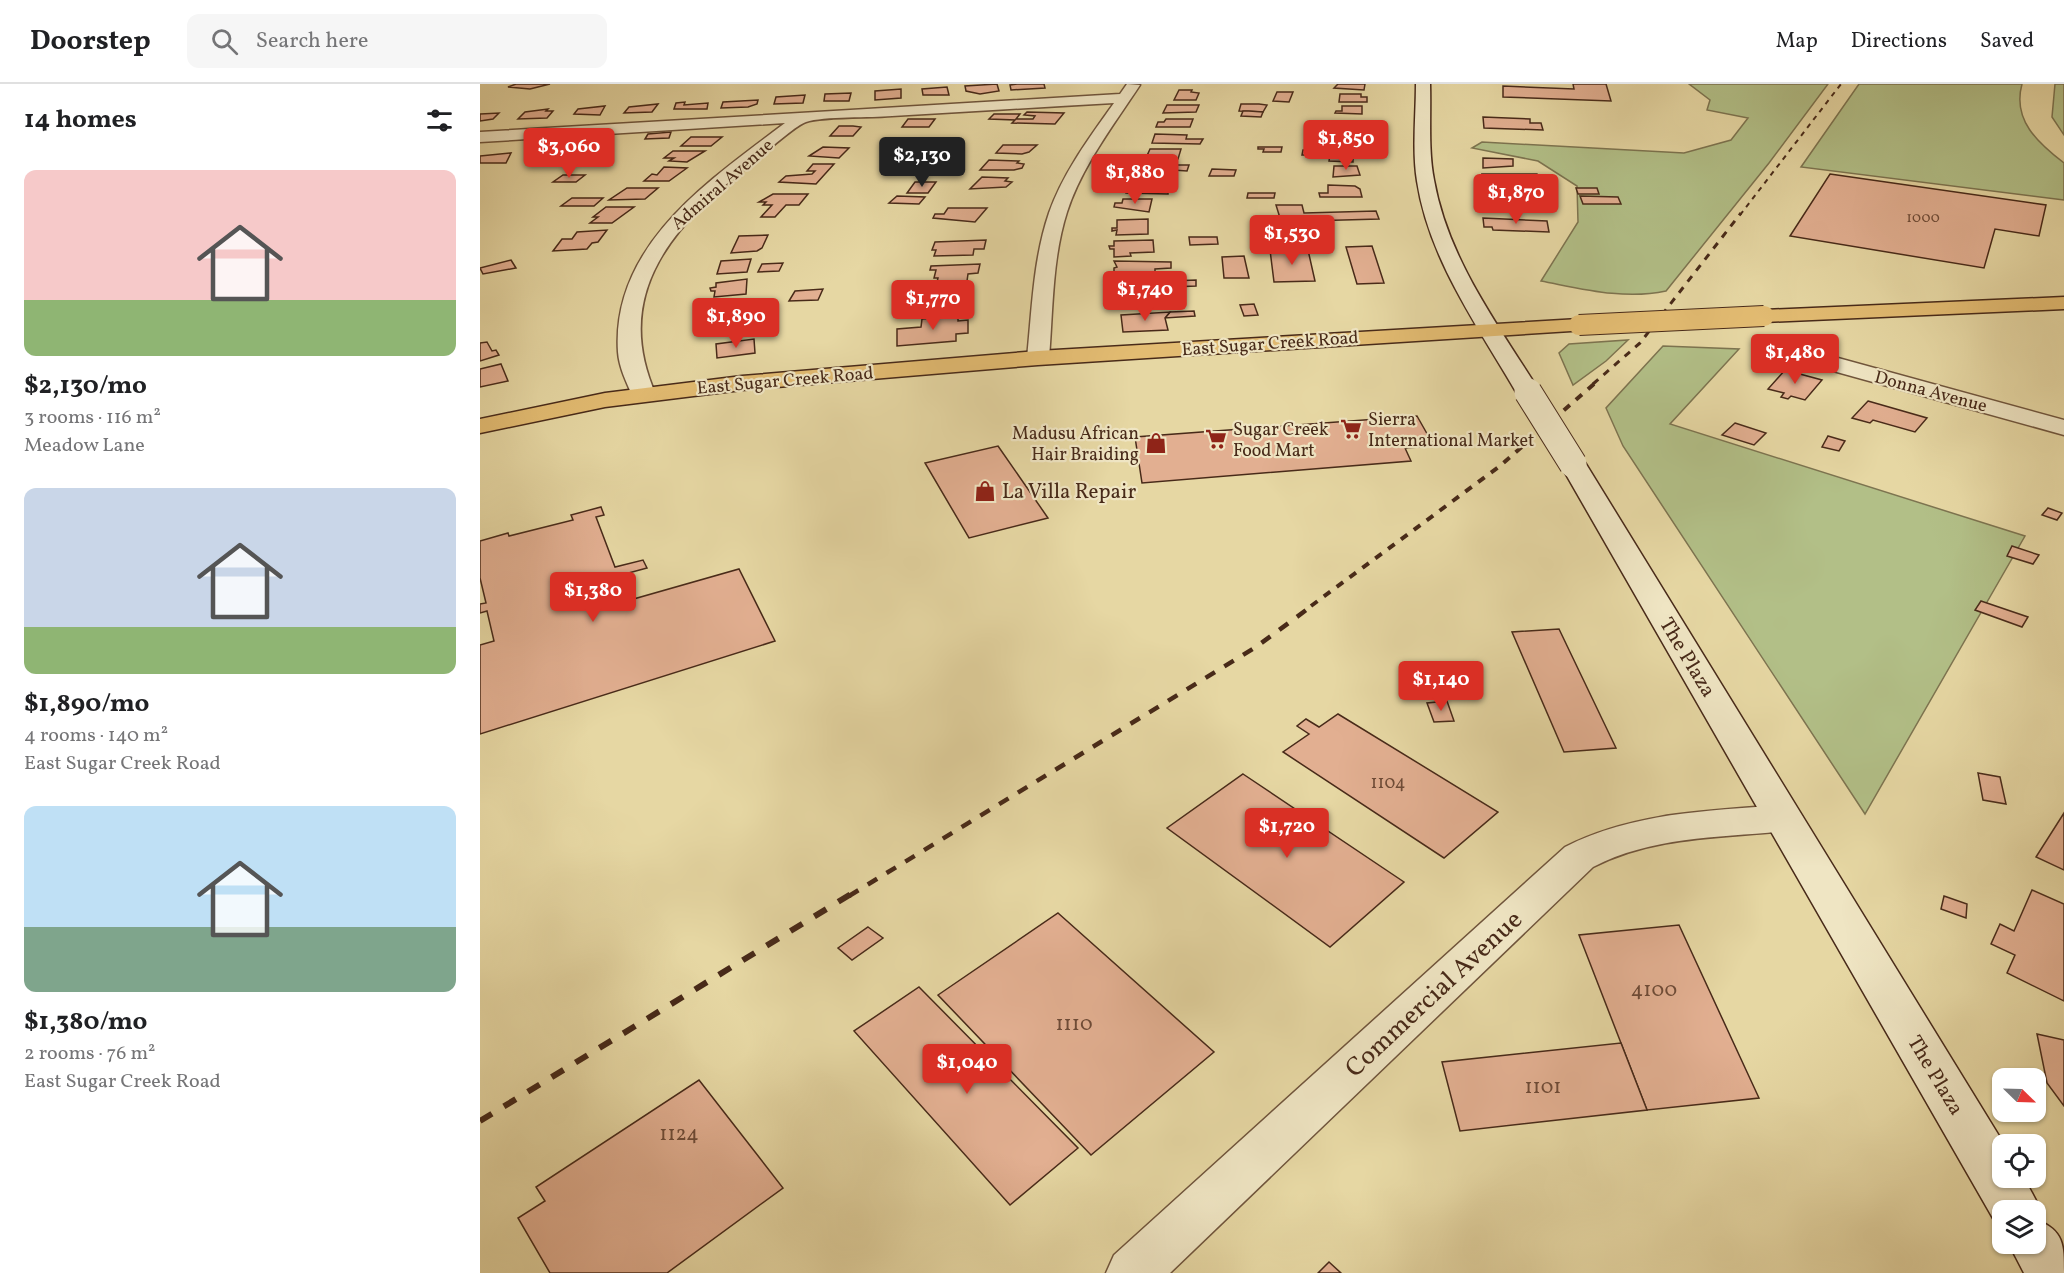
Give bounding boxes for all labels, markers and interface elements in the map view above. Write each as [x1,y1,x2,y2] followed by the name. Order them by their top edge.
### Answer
[187,14,607,68] search box
[30,22,151,61] text: Doorstep
[208,25,241,58] icon: search
[256,26,369,57] text: Search here
[1776,27,1818,56] text: Map
[1851,27,1947,56] text: Directions
[1980,27,2034,56] text: Saved
[24,102,137,138] text: 14 homes
[423,104,456,137] icon: filters
[1297,120,1395,171] pin: $1,850
[1317,125,1375,153] text: $1,850
[520,128,618,179] pin: $3,060
[538,133,600,161] text: $3,060
[666,134,780,237] street label: Admiral Avenue
[873,137,971,188] pin: $2,130
[893,142,951,170] text: $2,130
[1086,154,1184,205] pin: $1,880
[1105,159,1165,187] text: $1,880
[1467,174,1565,225] pin: $1,870
[1487,179,1545,207] text: $1,870
[1906,208,1940,229] house number: 1000
[186,209,294,317] icon: home
[1243,215,1341,266] pin: $1,530
[1264,220,1320,248] text: $1,530
[1096,271,1194,322] pin: $1,740
[1117,276,1173,304] text: $1,740
[884,280,982,331] pin: $1,770
[905,285,961,313] text: $1,770
[687,298,785,349] pin: $1,890
[706,303,766,331] text: $1,890
[1181,326,1359,363] street label: East Sugar Creek Road
[1746,334,1844,385] pin: $1,480
[1765,339,1825,367] text: $1,480
[696,361,874,402] street label: East Sugar Creek Road
[1872,365,1990,419] street label: Donna Avenue
[24,368,147,404] text: $2,130/mo
[24,404,161,432] text: 3 rooms · 116 m²
[1368,408,1534,454] place label: Sierra International Market
[1339,417,1363,441] supermarket icon: Sierra International Market
[1233,418,1329,464] place label: Sugar Creek Food Mart
[1012,422,1139,468] place label: Madusu African Hair Braiding
[1204,427,1228,451] supermarket icon: Sugar Creek Food Mart
[1144,431,1168,455] shop icon: Madusu African Hair Braiding
[24,432,145,460] text: Meadow Lane
[1002,478,1136,507] place label: La Villa Repair
[973,479,997,503] shop icon: La Villa Repair
[186,527,294,635] icon: home
[544,572,642,623] pin: $1,380
[564,577,622,605] text: $1,380
[1652,612,1722,703] street label: The Plaza
[1392,661,1490,712] pin: $1,140
[1412,666,1470,694] text: $1,140
[24,686,149,722] text: $1,890/mo
[24,722,168,750] text: 4 rooms · 140 m²
[24,750,221,778] text: East Sugar Creek Road
[1370,771,1406,796] house number: 1104
[1238,808,1336,859] pin: $1,720
[1259,813,1315,841] text: $1,720
[186,845,294,953] icon: home
[1338,903,1531,1086] street label: Commercial Avenue
[1631,976,1677,1005] house number: 4100
[24,1004,147,1040] text: $1,380/mo
[1055,1010,1093,1039] house number: 1110
[1900,1030,1970,1121] street label: The Plaza
[24,1040,156,1068] text: 2 rooms · 76 m²
[918,1044,1016,1095] pin: $1,040
[937,1049,998,1077] text: $1,040
[24,1068,221,1096] text: East Sugar Creek Road
[1992,1068,2046,1122] north arrow
[1992,1068,2046,1254] map controls
[1524,1073,1562,1102] house number: 1101
[659,1120,699,1149] house number: 1124
[1992,1134,2046,1188] button: locate
[1992,1200,2046,1254] button: layers

